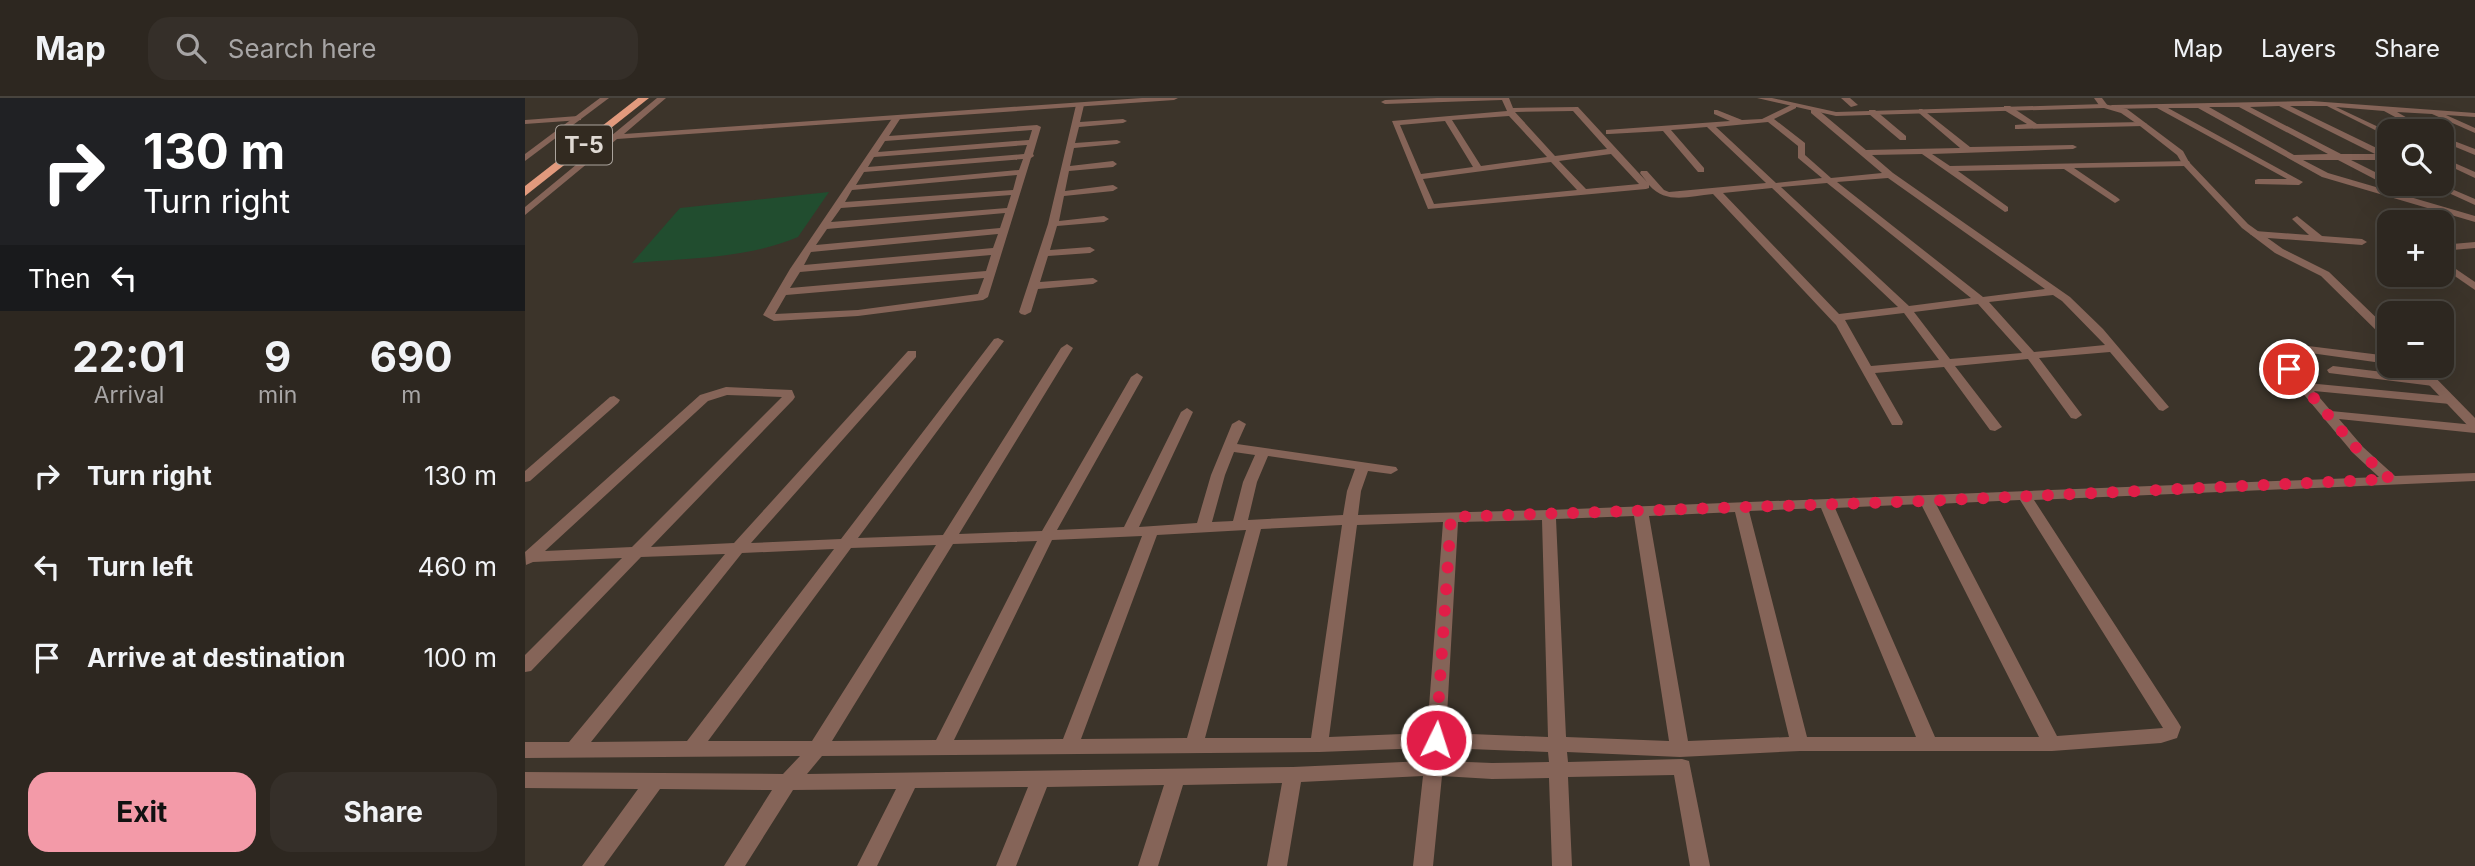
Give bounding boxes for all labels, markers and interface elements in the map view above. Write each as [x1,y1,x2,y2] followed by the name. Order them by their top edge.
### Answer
[148,17,638,80] search box
[35,28,106,68] text: Map
[172,29,210,67] icon: search
[228,33,376,64] text: Search here
[2173,34,2223,63] text: Map
[2261,34,2336,63] text: Layers
[2374,34,2440,63] text: Share
[2377,119,2454,378] map controls
[2377,119,2454,196] button: search
[143,122,285,181] text: 130 m
[28,126,119,217] icon: right
[556,126,612,164] road number: T-5
[143,182,290,221] text: Turn right
[2377,210,2454,287] button: +
[105,259,143,297] icon: left
[28,263,91,294] text: Then
[2377,301,2454,378] button: −
[72,331,186,382] text: 22:01
[264,331,291,382] text: 9
[370,331,453,382] text: 690
[2259,339,2319,399] pin
[2270,350,2308,388] icon: arrive
[94,381,164,409] text: Arrival
[258,381,297,409] text: min
[401,381,421,409] text: m
[28,457,66,495] icon: right
[87,460,212,491] text: Turn right
[424,460,497,491] text: 130 m
[28,548,66,586] icon: left
[87,551,193,582] text: Turn left
[418,551,497,582] text: 460 m
[28,639,66,677] icon: arrive
[87,642,346,673] text: Arrive at destination
[424,642,497,673] text: 100 m
[1399,703,1473,777] position arrow
[28,772,256,852] button: Exit
[270,772,497,852] button: Share

